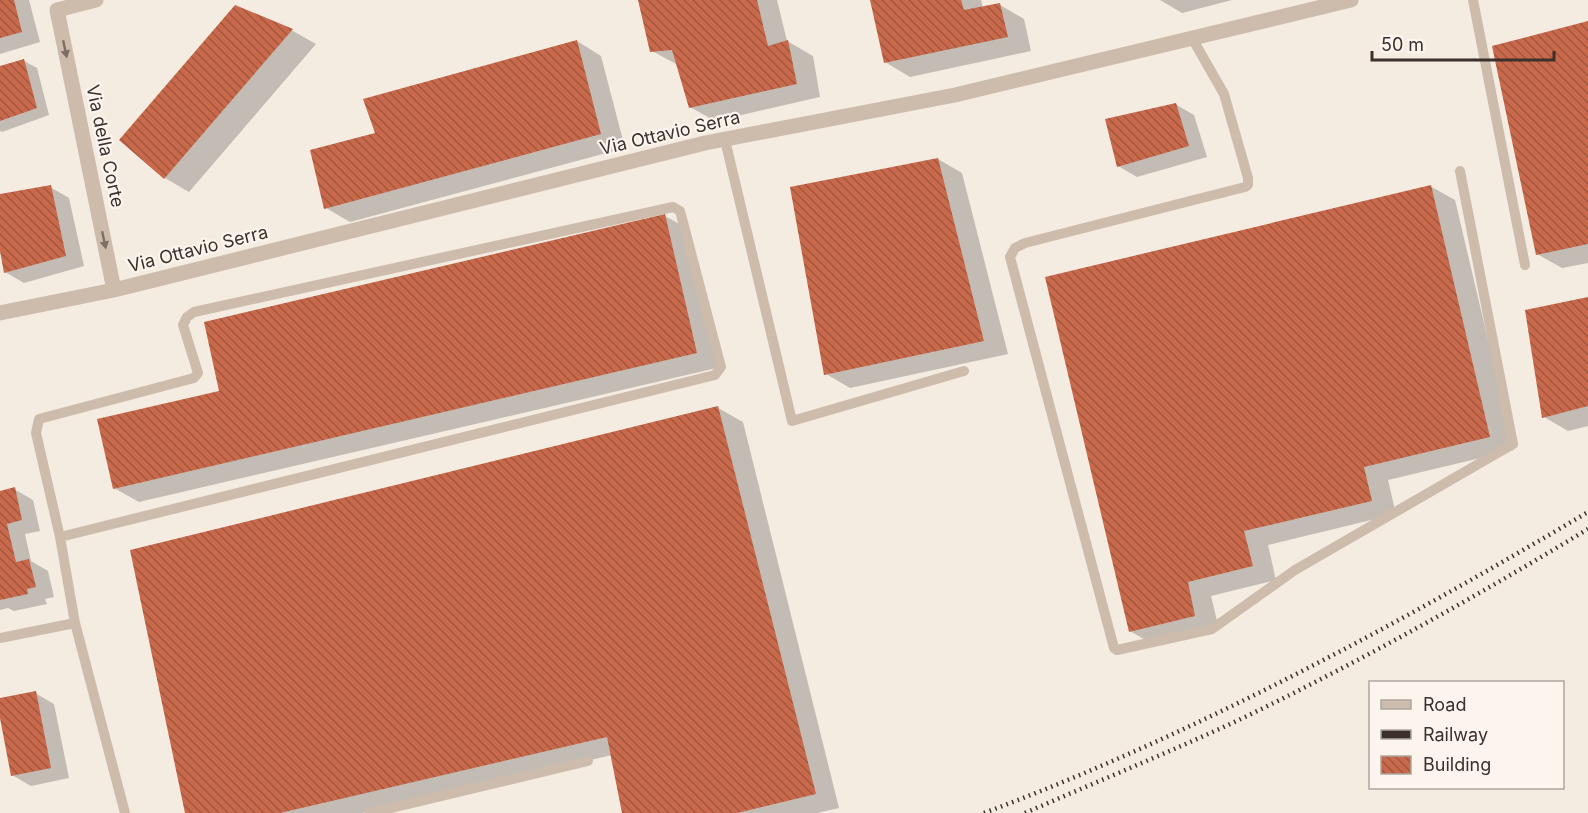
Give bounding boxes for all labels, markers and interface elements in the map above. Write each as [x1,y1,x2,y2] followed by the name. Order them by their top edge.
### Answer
[1372,24,1554,62] scale bar
[1381,34,1424,55] text: 50 m
[61,39,70,58] one-way arrow
[82,83,129,209] street label: Via della Corte
[598,106,742,159] street label: Via Ottavio Serra
[126,221,270,276] street label: Via Ottavio Serra
[100,230,109,249] one-way arrow
[1369,681,1564,789] legend
[1423,694,1466,715] text: Road
[1423,724,1488,745] text: Railway
[1423,754,1491,775] text: Building

